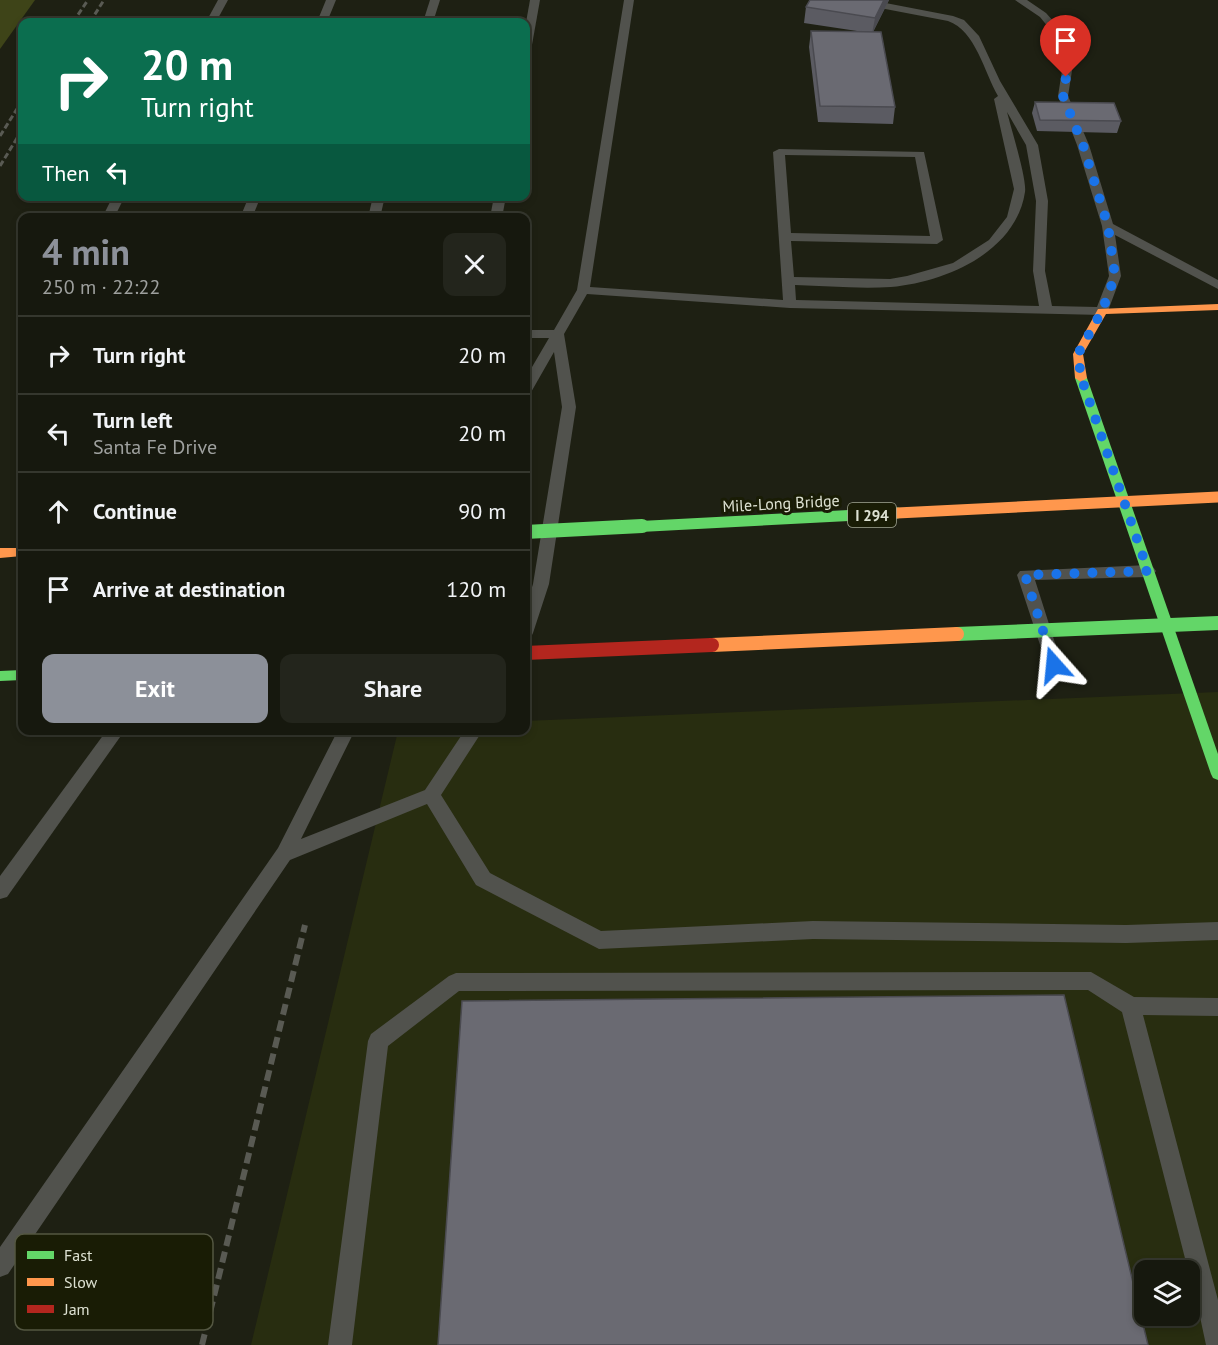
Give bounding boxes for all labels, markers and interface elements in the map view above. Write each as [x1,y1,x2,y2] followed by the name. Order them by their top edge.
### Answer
[1040,15,1091,77] pin
[1049,24,1082,57] icon: arrive
[141,37,233,92] text: 20 m
[42,42,120,120] icon: right
[141,90,254,124] text: Turn right
[101,156,134,189] icon: left
[42,159,89,187] text: Then
[42,228,130,275] text: 4 min
[443,233,506,296] button: close
[42,274,160,300] text: 250 m · 22:22
[42,339,75,372] icon: right
[93,341,185,369] text: Turn right
[458,341,506,369] text: 20 m
[93,406,173,434] text: Turn left
[42,417,75,450] icon: left
[458,419,506,447] text: 20 m
[93,434,217,460] text: Santa Fe Drive
[722,490,840,516] street label: Mile-Long Bridge
[42,495,75,528] icon: ahead
[93,497,177,525] text: Continue
[458,497,506,525] text: 90 m
[848,503,896,527] road number: I 294
[42,573,75,606] icon: arrive
[93,575,285,603] text: Arrive at destination
[446,575,506,603] text: 120 m
[1022,633,1086,697] position arrow
[42,654,268,723] button: Exit
[280,654,506,723] button: Share
[15,1234,213,1330] legend
[64,1245,93,1265] text: Fast
[1134,1260,1200,1326] map controls
[1134,1260,1200,1326] button: layers
[64,1272,98,1292] text: Slow
[63,1299,90,1319] text: Jam

